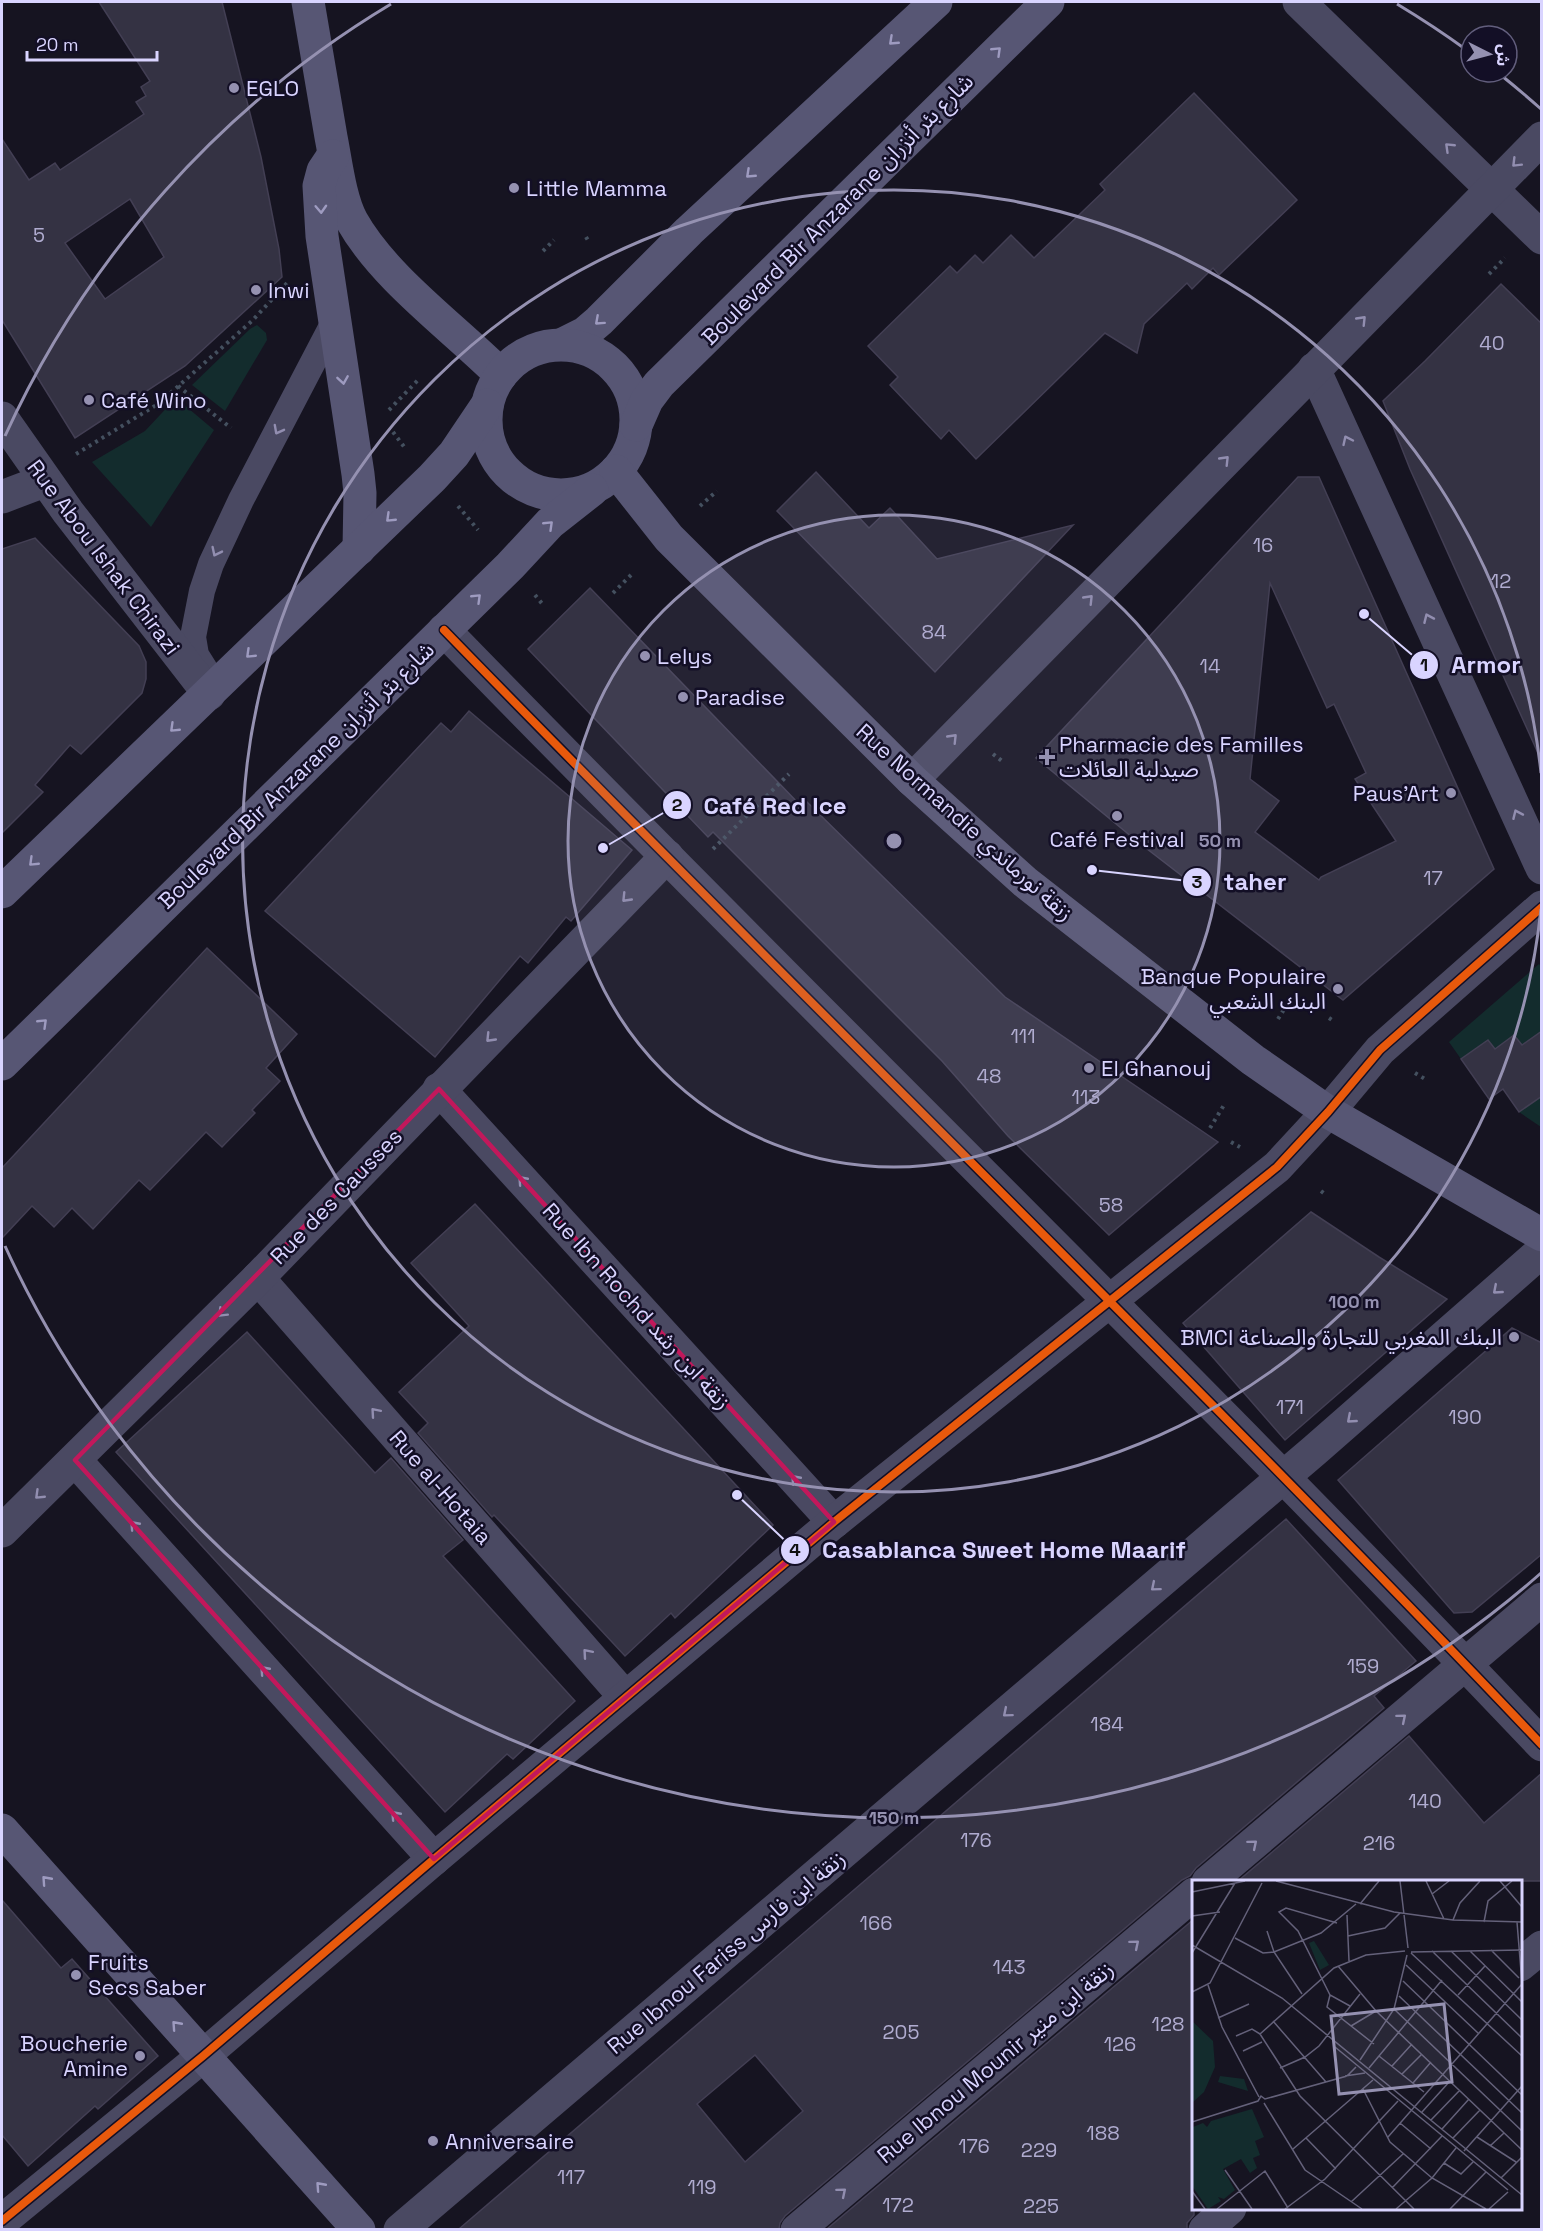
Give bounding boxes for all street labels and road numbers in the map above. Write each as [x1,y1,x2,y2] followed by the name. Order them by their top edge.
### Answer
[695,67,981,353] street label: Boulevard Bir Anzarane شارع بئر أنزران
[21,454,187,660] street label: Rue Abou Ishak Chirazi
[152,635,442,917] street label: Boulevard Bir Anzarane شارع بئر أنزران
[849,717,1079,929] street label: Rue Normandie زنقة نورماندي
[264,1122,408,1270] street label: Rue des Causses
[537,1197,737,1415] street label: Rue Ibn Rochd زنقة ابن رشد
[384,1424,499,1550] street label: Rue al-Hotaia
[601,1844,851,2060] street label: Rue Ibnou Fariss زنقة ابن فارس
[871,1955,1119,2169] street label: Rue Ibnou Mounir زنقة ابن منير

